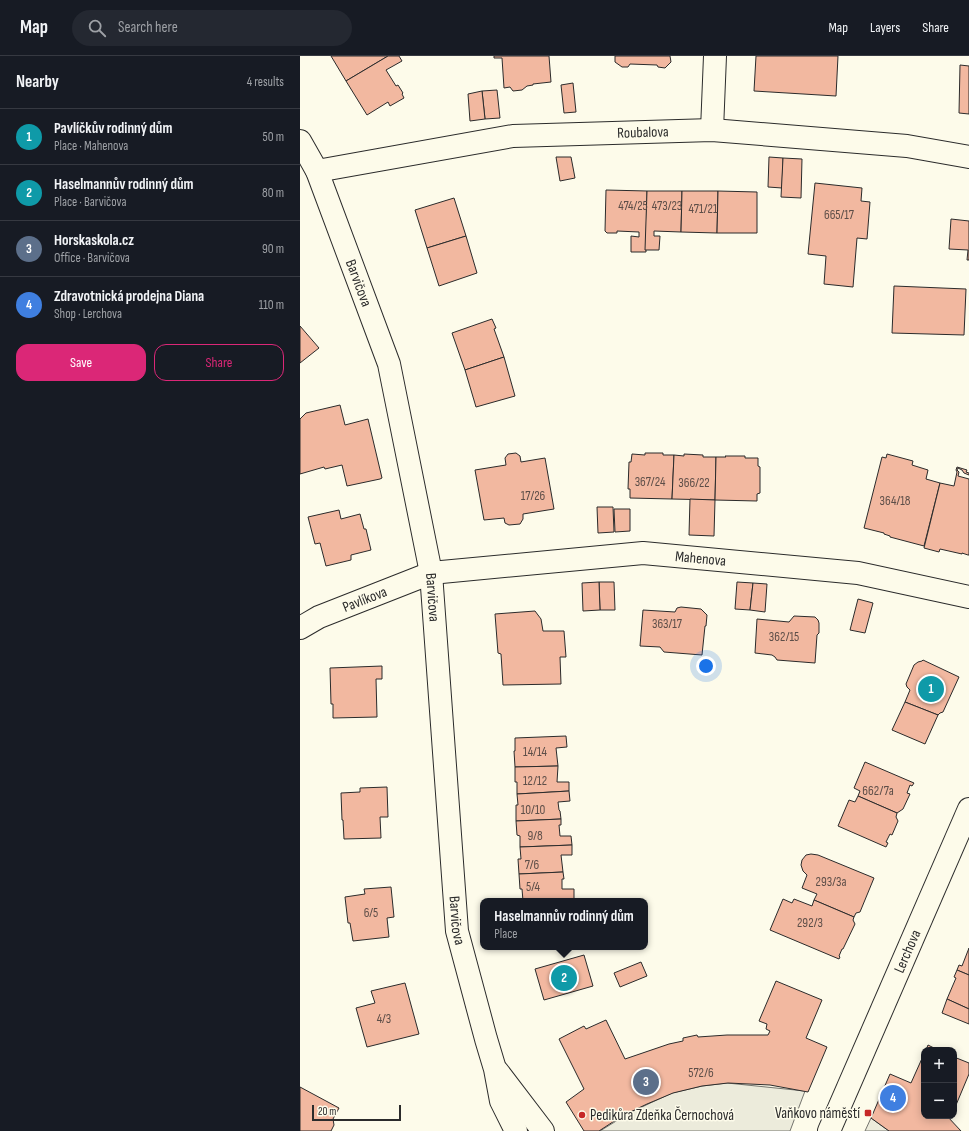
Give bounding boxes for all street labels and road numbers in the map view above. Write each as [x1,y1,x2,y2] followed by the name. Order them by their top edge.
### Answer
[617,122,669,142] street label: Roubalova
[341,257,376,309] street label: Barvičova
[674,547,727,570] street label: Mahenova
[422,572,444,623] street label: Barvičova
[340,582,390,616] street label: Pavlíkova
[445,895,470,947] street label: Barvičova
[889,926,925,976] street label: Lerchova

